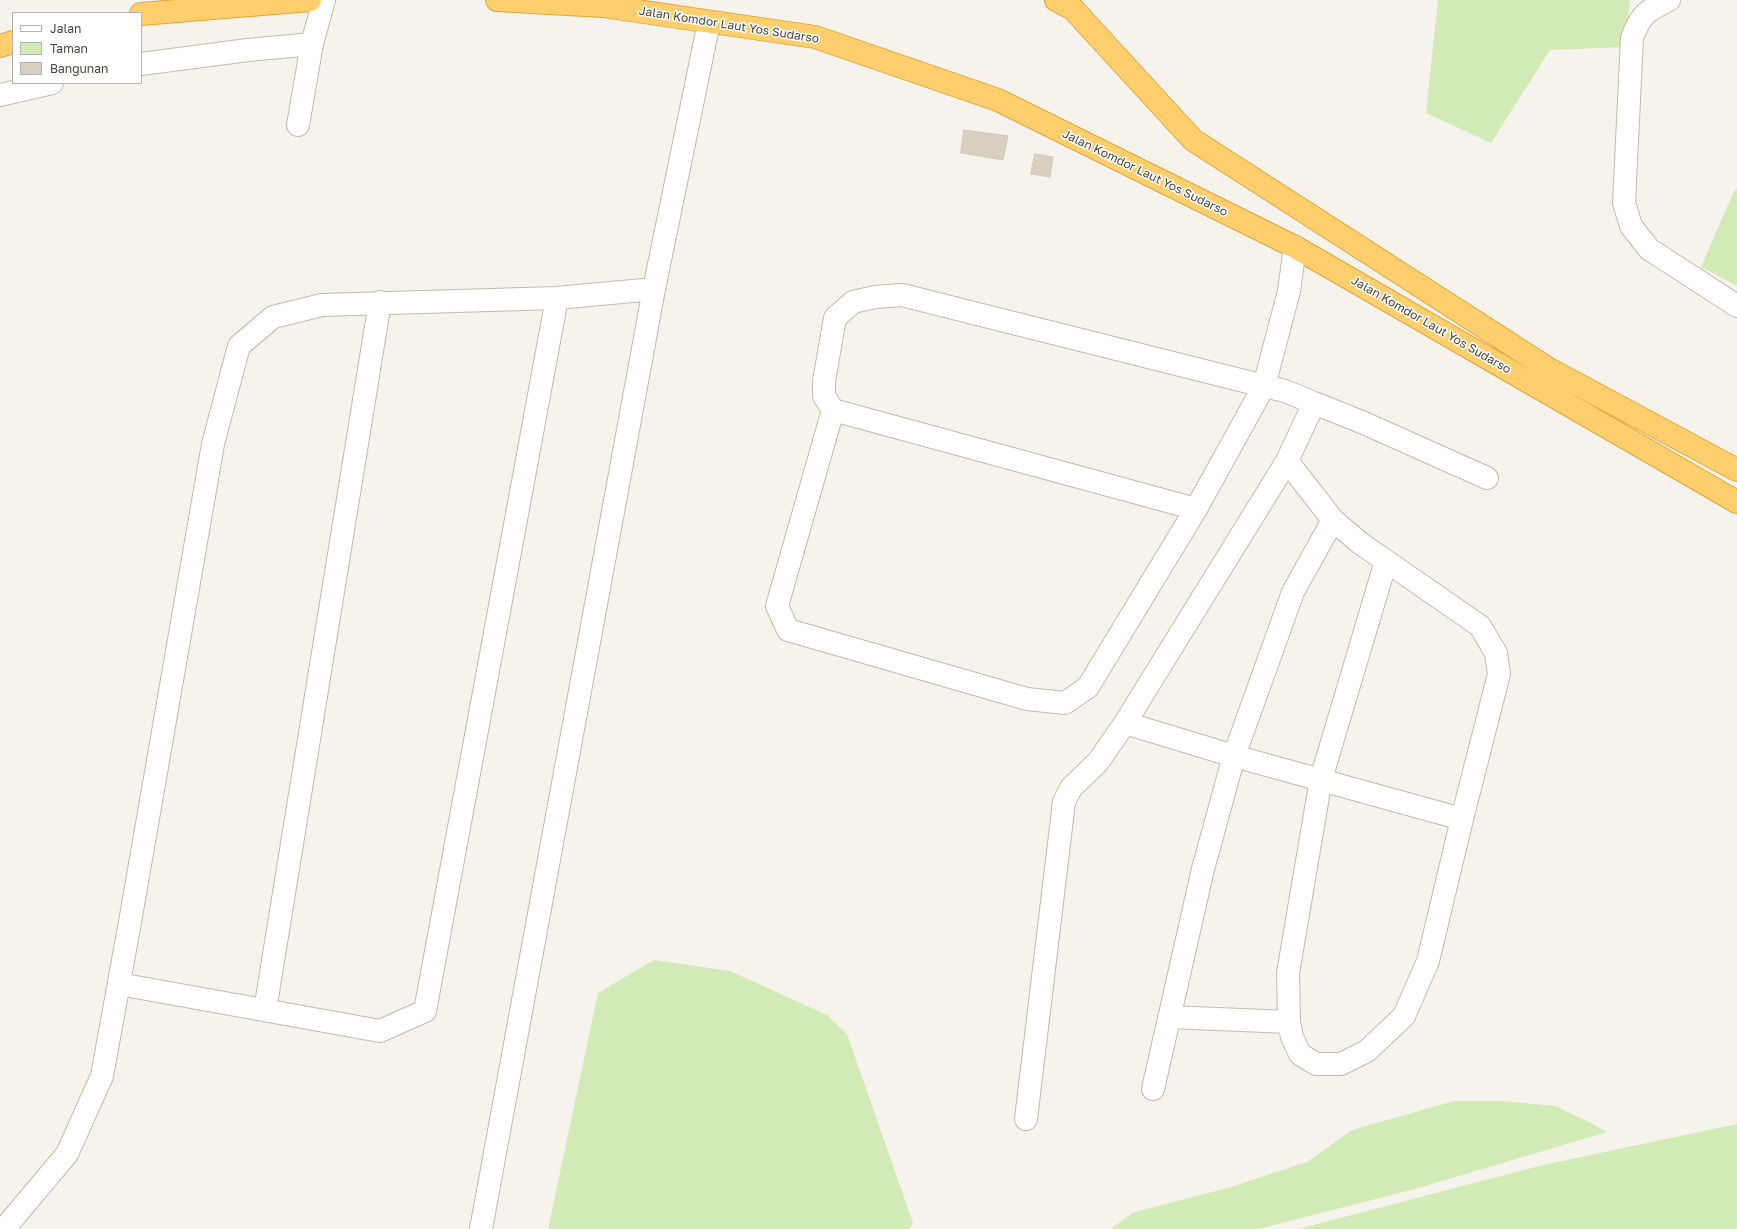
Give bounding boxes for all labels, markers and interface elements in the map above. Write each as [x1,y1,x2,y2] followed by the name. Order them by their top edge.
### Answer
[638,4,820,46] street label: Jalan Komdor Laut Yos Sudarso
[12,12,142,84] legend
[50,21,81,36] text: Jalan
[50,41,88,56] text: Taman
[50,61,108,76] text: Bangunan
[1060,127,1230,219] street label: Jalan Komdor Laut Yos Sudarso
[1349,273,1513,377] street label: Jalan Komdor Laut Yos Sudarso

